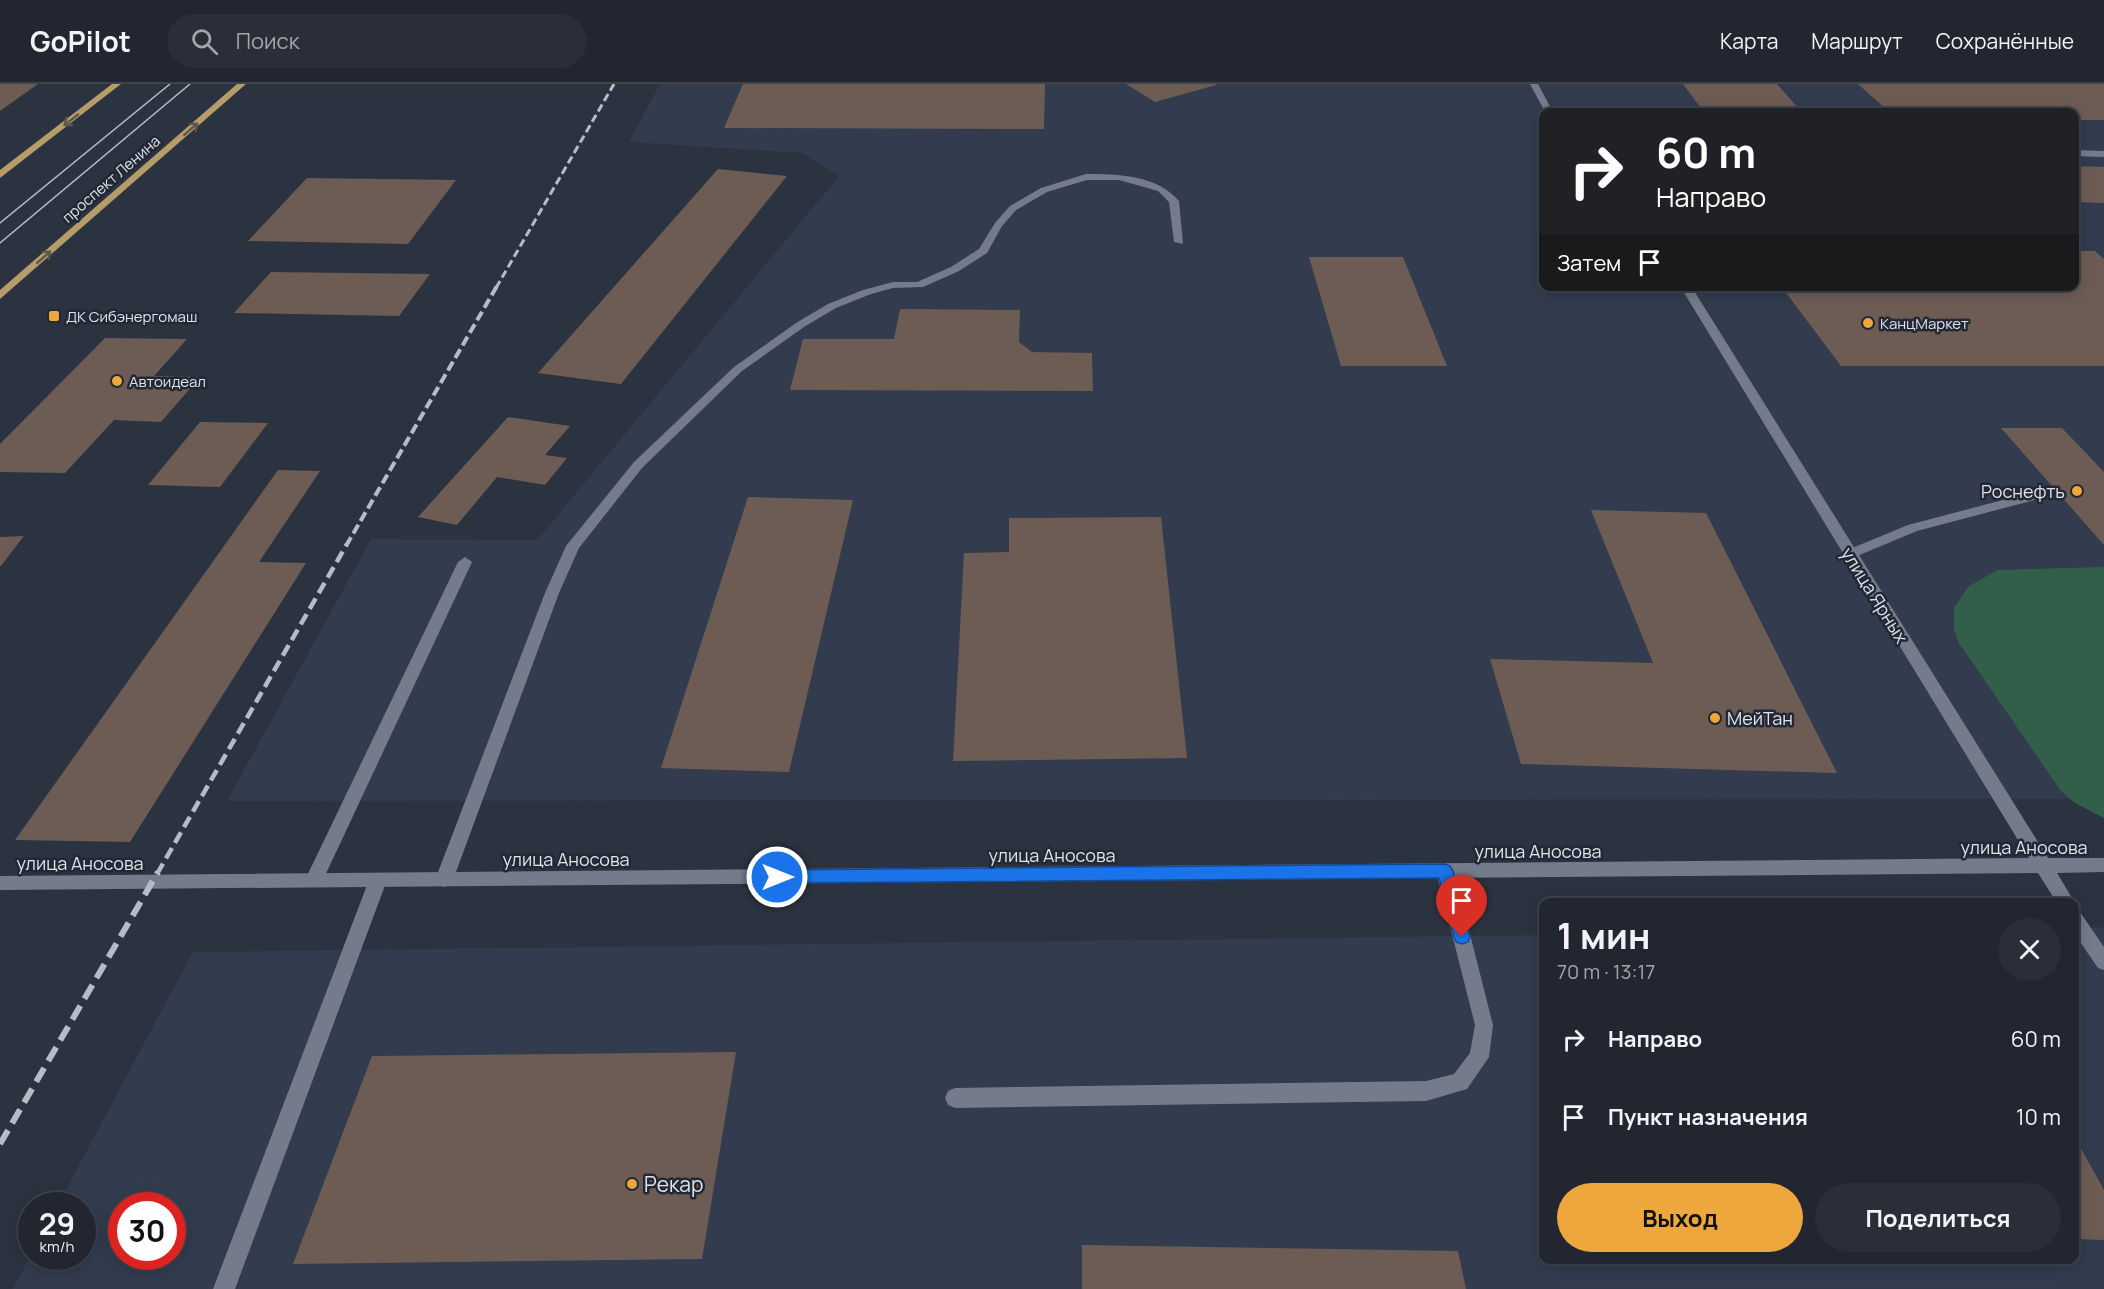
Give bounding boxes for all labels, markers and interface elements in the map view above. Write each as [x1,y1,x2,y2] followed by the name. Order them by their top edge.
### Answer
[167,14,587,68] search box
[30,22,131,60] text: GoPilot
[188,25,221,58] icon: search
[236,26,300,56] text: Поиск
[1720,27,1778,55] text: Карта
[1811,27,1903,55] text: Маршрут
[1936,27,2074,55] text: Сохранённые
[63,113,79,126] one-way arrow
[183,122,198,136] one-way arrow
[1656,123,1756,181] text: 60 m
[57,130,165,228] street label: проспект Ленина
[1557,132,1635,210] icon: right
[1656,178,1766,215] text: Направо
[1633,246,1666,279] icon: arrive
[1557,248,1621,278] text: Затем
[36,250,51,264] one-way arrow
[66,306,197,327] place label: ДК Сибэнергомаш
[47,309,61,323] marker: ДК Сибэнергомаш
[1880,313,1969,334] place label: КанцМаркет
[1861,316,1875,330] marker: КанцМаркет
[129,371,206,392] place label: Автоидеал
[110,374,124,388] marker: Автоидеал
[1981,479,2065,503] place label: Роснефть
[2070,484,2084,498] marker: Роснефть
[1836,543,1914,648] street label: улица Ярных
[1727,706,1793,730] place label: МейТан
[1708,711,1722,725] marker: МейТан
[1960,835,2088,859] street label: улица Аносова
[1474,839,1602,863] street label: улица Аносова
[988,843,1116,867] street label: улица Аносова
[745,845,809,909] position arrow
[502,847,630,871] street label: улица Аносова
[16,851,144,875] street label: улица Аносова
[1436,875,1487,937] pin
[1445,884,1478,917] icon: arrive
[1557,911,1650,960] text: 1 мин
[1998,918,2061,981] button: close
[1557,958,1655,985] text: 70 m · 13:17
[1557,1023,1590,1056] icon: right
[1608,1024,1702,1054] text: Направо
[2011,1024,2061,1054] text: 60 m
[1557,1101,1590,1134] icon: arrive
[1608,1102,1808,1132] text: Пункт назначения
[2016,1102,2061,1132] text: 10 m
[644,1170,703,1198] place label: Рекар
[625,1177,639,1191] marker: Рекар
[1557,1183,1803,1252] button: Выход
[1815,1183,2061,1252] button: Поделиться
[108,1192,186,1270] speed limit sign: 30
[39,1203,75,1244] text: 29
[40,1236,74,1257] text: km/h

